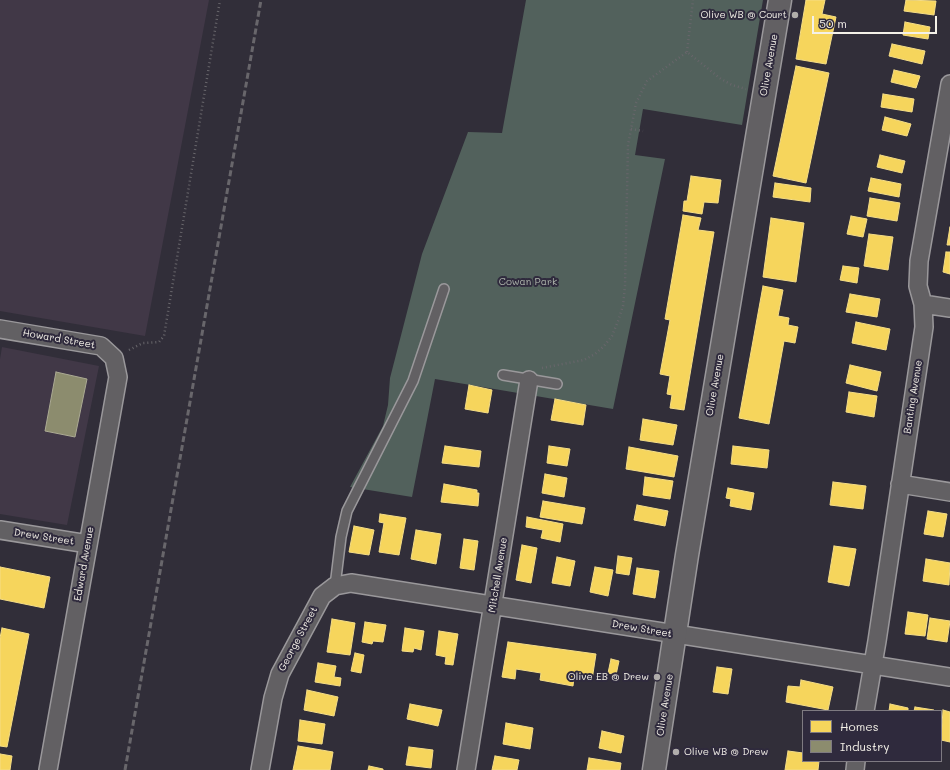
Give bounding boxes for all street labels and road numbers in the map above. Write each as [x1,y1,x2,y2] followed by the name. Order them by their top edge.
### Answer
[758,33,780,97] street label: Olive Avenue
[22,327,96,351] street label: Howard Street
[704,353,726,417] street label: Olive Avenue
[901,359,925,435] street label: Banting Avenue
[13,526,75,548] street label: Drew Street
[72,526,96,602] street label: Edward Avenue
[486,537,510,613] street label: Mitchell Avenue
[276,605,320,673] street label: George Street
[611,618,673,640] street label: Drew Street
[654,673,676,737] street label: Olive Avenue

